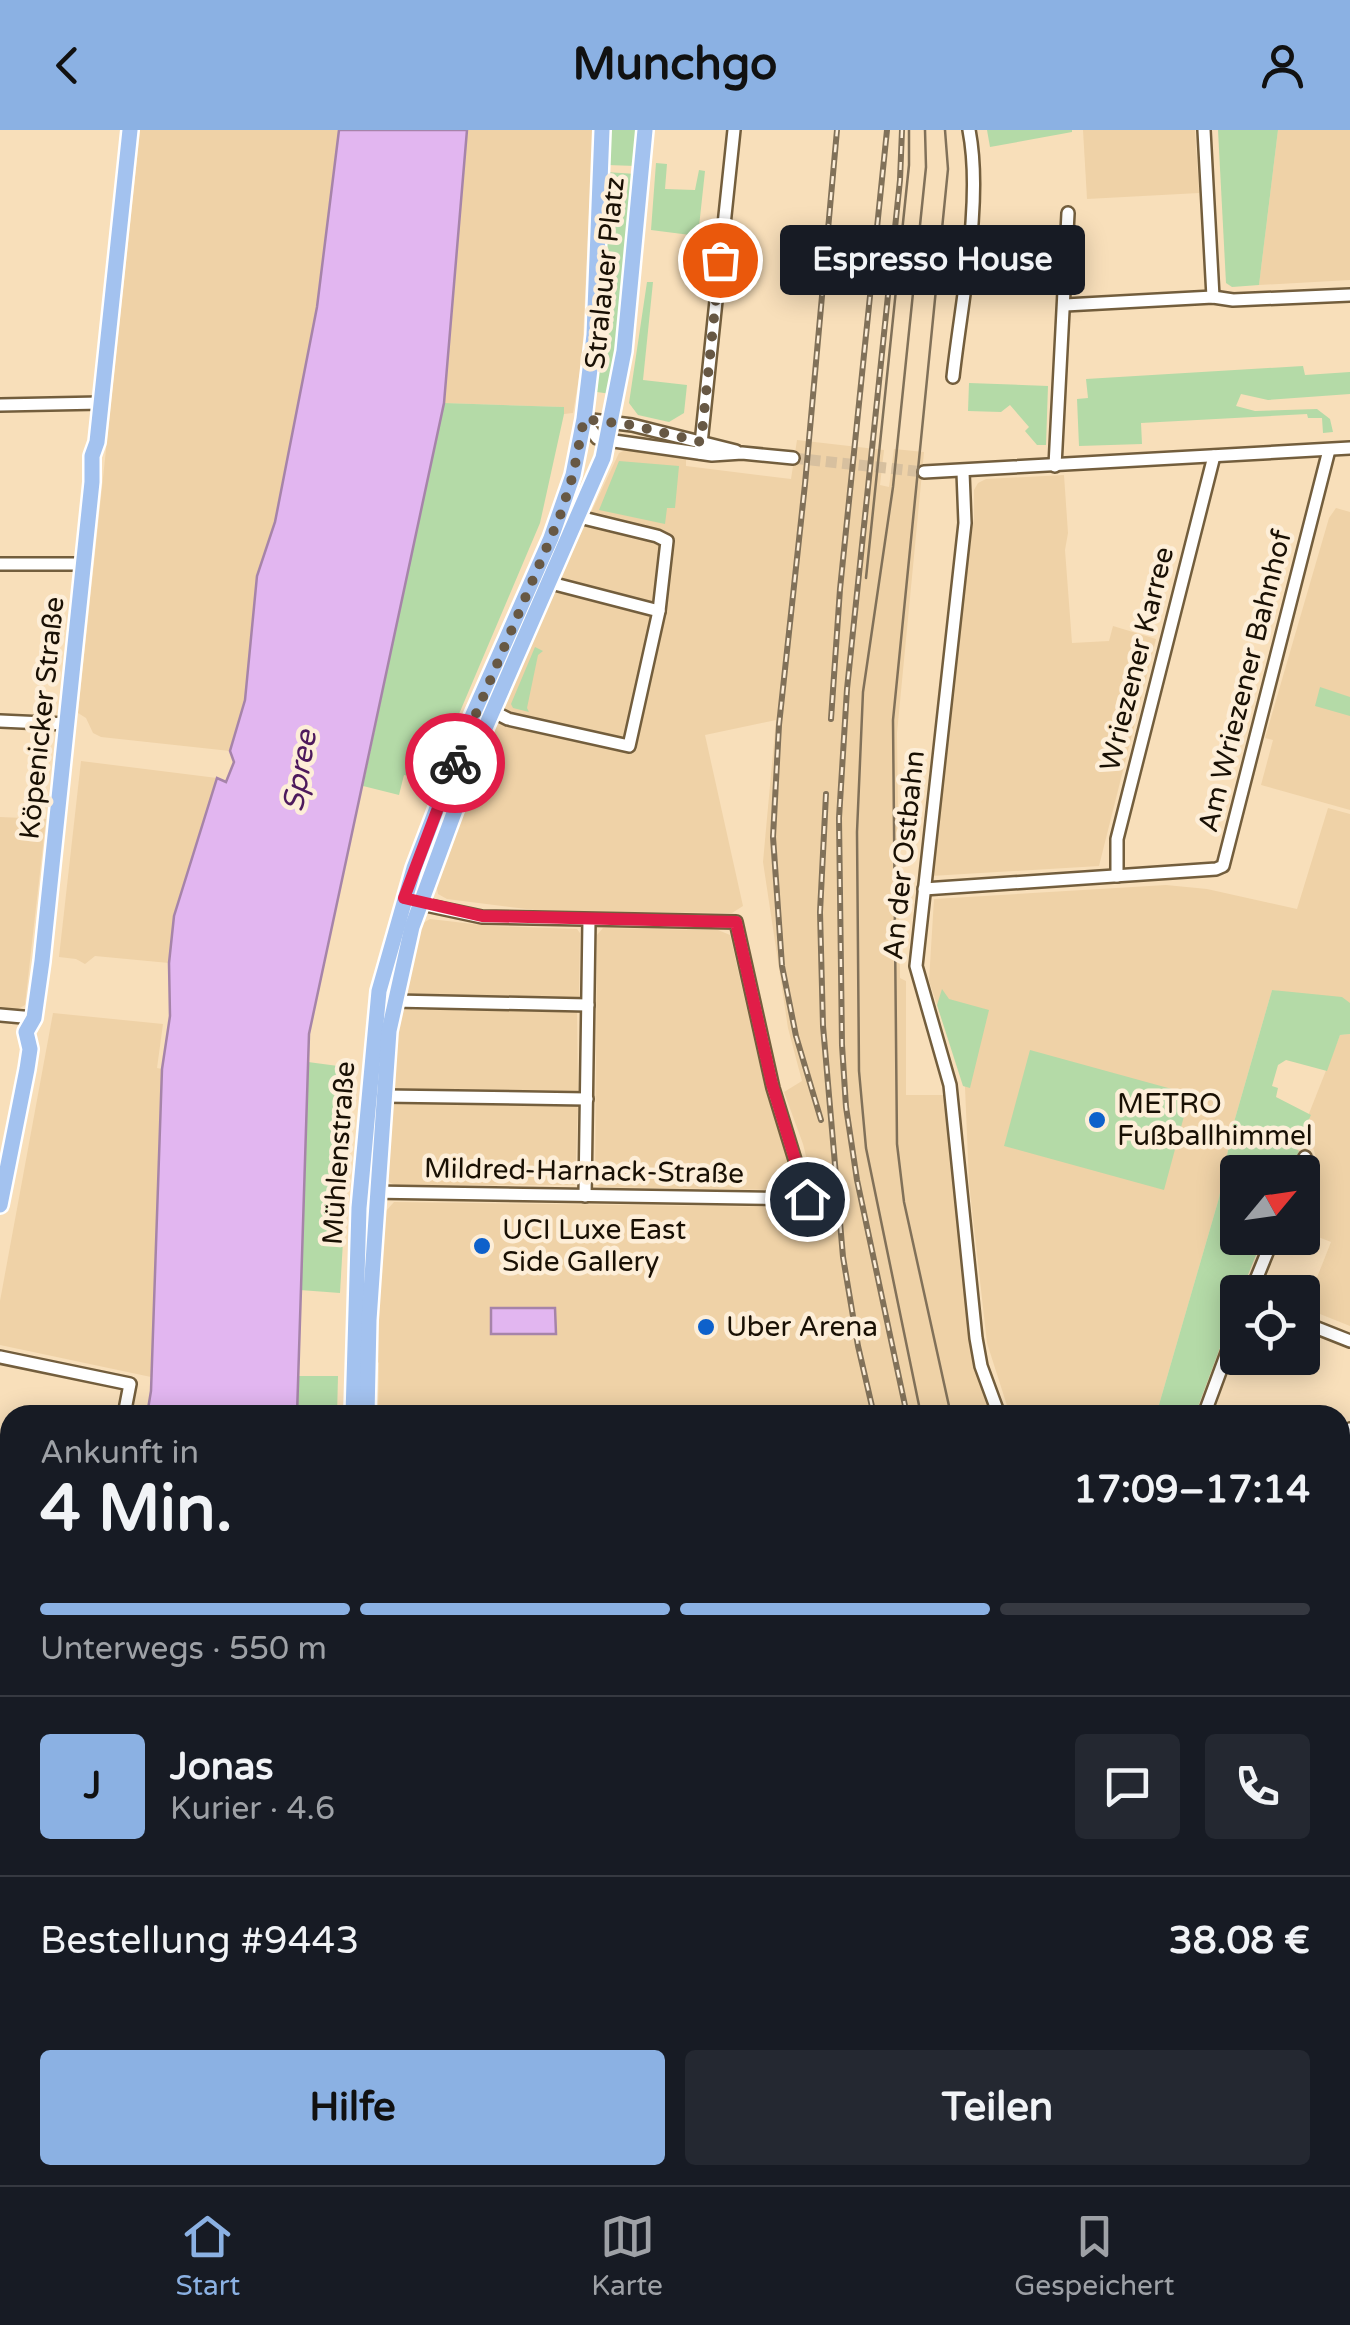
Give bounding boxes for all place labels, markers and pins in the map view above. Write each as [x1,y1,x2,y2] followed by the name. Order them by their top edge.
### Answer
[678,218,763,303] pin
[780,225,1085,295] callout: Espresso House
[1117,1087,1313,1153] place label: METRO Fußballhimmel
[1086,1109,1108,1131] marker: METRO Fußballhimmel
[765,1157,850,1242] pin
[502,1213,686,1279] place label: UCI Luxe East Side Gallery
[471,1235,493,1257] marker: UCI Luxe East Side Gallery
[726,1310,878,1344] place label: Uber Arena
[695,1316,717,1338] marker: Uber Arena

